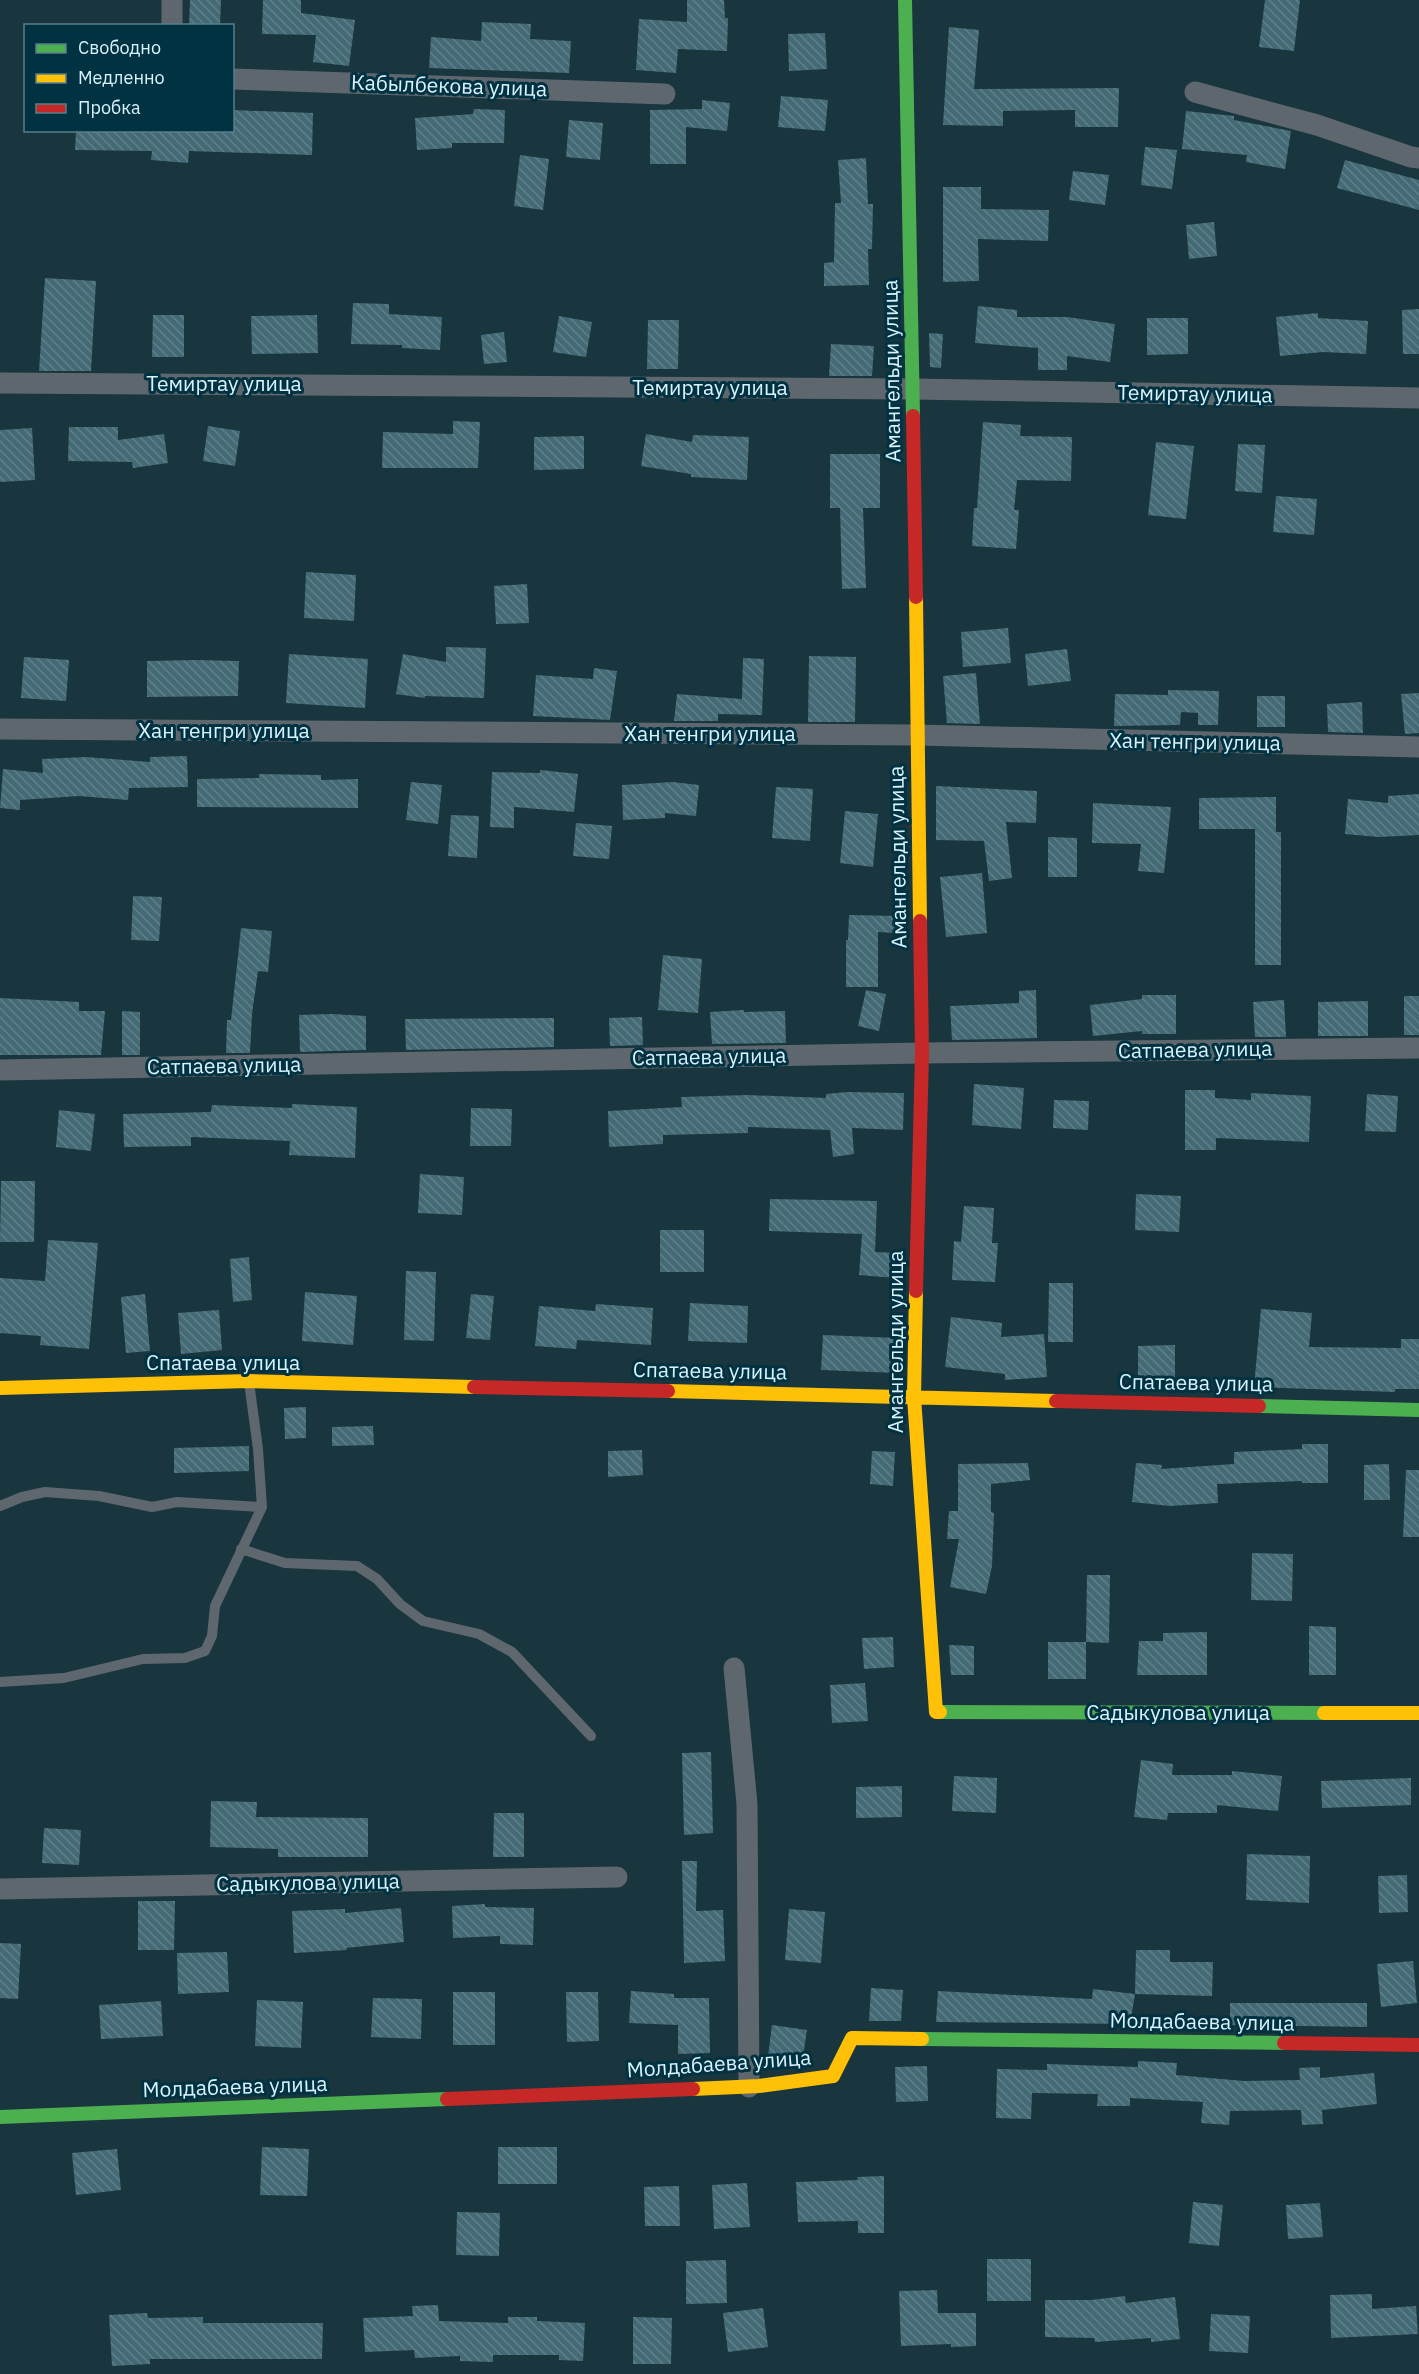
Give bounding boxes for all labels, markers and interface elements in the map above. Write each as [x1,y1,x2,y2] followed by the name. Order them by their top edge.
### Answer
[24,24,234,132] legend
[78,36,161,59] text: Свободно
[78,66,165,89] text: Медленно
[350,68,548,102] street label: Кабылбекова улица
[78,96,141,119] text: Пробка
[875,279,907,463] street label: Амангельди улица
[146,369,302,397] street label: Темиртау улица
[632,373,788,401] street label: Темиртау улица
[1117,378,1273,408] street label: Темиртау улица
[138,716,310,744] street label: Хан тенгри улица
[624,719,796,747] street label: Хан тенгри улица
[1109,726,1281,756] street label: Хан тенгри улица
[881,765,913,949] street label: Амангельди улица
[1117,1034,1272,1064] street label: Сатпаева улица
[631,1041,786,1071] street label: Сатпаева улица
[146,1050,301,1080] street label: Сатпаева улица
[881,1251,909,1433] street label: Амангельди улица
[146,1348,300,1376] street label: Спатаева улица
[633,1355,787,1385] street label: Спатаева улица
[1119,1367,1273,1397] street label: Спатаева улица
[1086,1698,1270,1726] street label: Садыкулова улица
[216,1866,400,1898] street label: Садыкулова улица
[1109,2005,1295,2037] street label: Молдабаева улица
[626,2043,812,2083] street label: Молдабаева улица
[142,2069,328,2103] street label: Молдабаева улица

